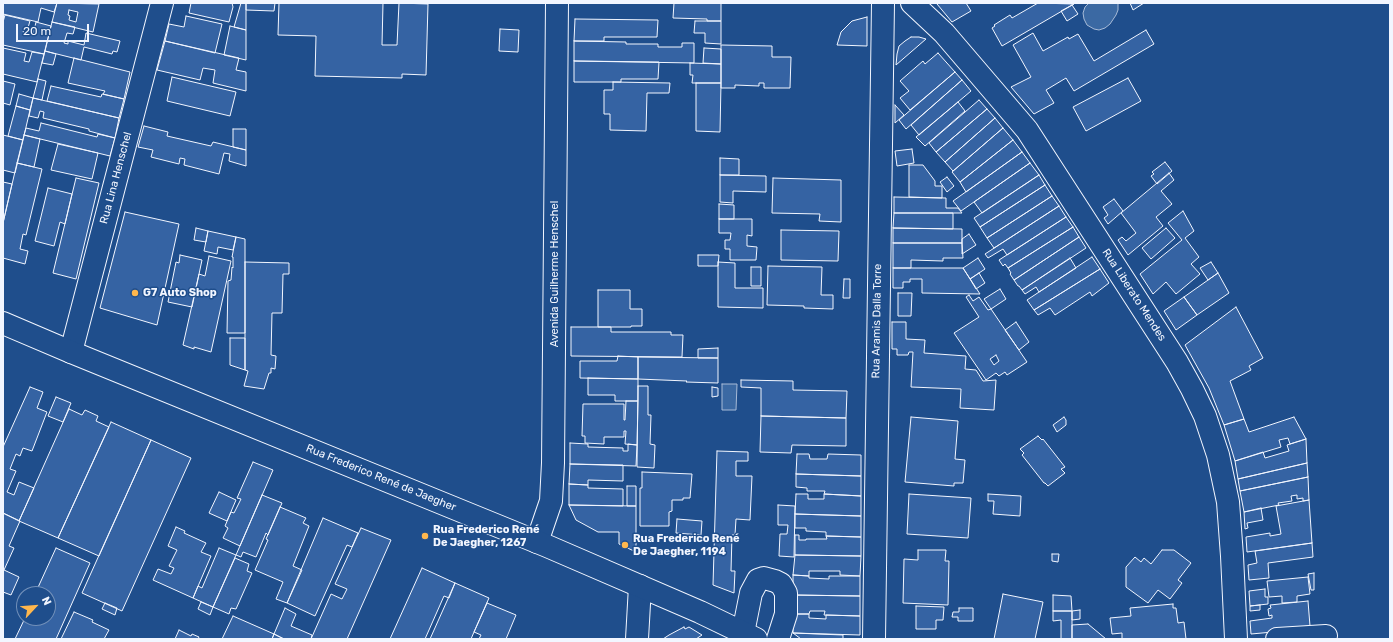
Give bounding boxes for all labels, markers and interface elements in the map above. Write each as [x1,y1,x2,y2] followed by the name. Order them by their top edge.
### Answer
[18,16,91,42] scale bar
[23,24,51,38] text: 20 m
[97,131,135,225] street label: Rua Lina Henschel
[548,201,562,347] street label: Avenida Guilherme Henschel
[1099,246,1169,344] street label: Rua Liberato Mendes
[869,264,885,378] street label: Rua Aramis Dalla Torre
[143,286,217,300] place label: G7 Auto Shop
[130,288,140,298] marker: G7 Auto Shop
[304,442,458,514] street label: Rua Frederico René de Jaegher
[433,523,539,549] place label: Rua Frederico René De Jaegher, 1267
[420,531,430,541] marker: Rua Frederico René De Jaegher, 1267
[633,532,739,558] place label: Rua Frederico René De Jaegher, 1194
[620,540,630,550] marker: Rua Frederico René De Jaegher, 1194
[16,586,56,626] north arrow
[39,595,54,607] text: N

